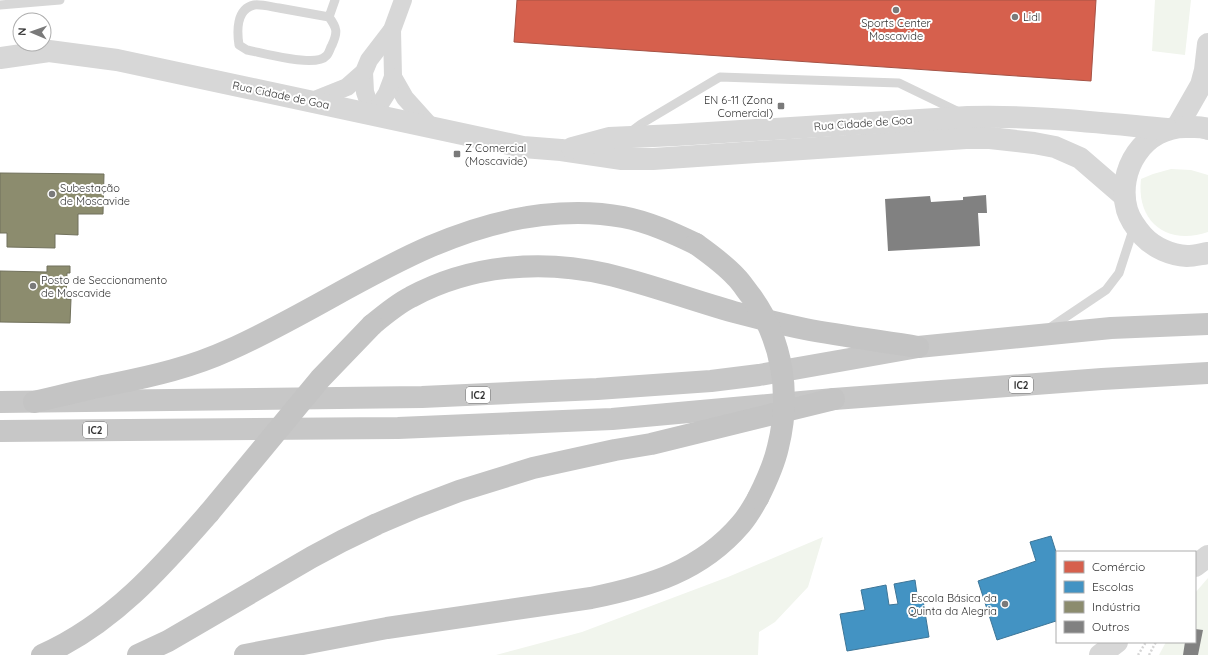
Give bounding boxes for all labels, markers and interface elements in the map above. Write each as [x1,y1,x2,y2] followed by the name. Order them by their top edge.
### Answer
[891,5,901,15] marker: Sports Center Moscavide
[1023,10,1040,24] place label: Lidl
[12,12,52,52] north arrow
[1010,12,1020,22] marker: Lidl
[861,16,932,43] place label: Sports Center Moscavide
[15,27,29,36] text: N
[231,78,331,112] street label: Rua Cidade de Goa
[704,93,773,120] place label: EN 6-11 (Zona Comercial)
[776,101,786,111] marker: EN 6-11 (Zona Comercial)
[813,113,913,133] street label: Rua Cidade de Goa
[465,141,527,168] place label: Z Comercial (Moscavide)
[452,149,462,159] marker: Z Comercial (Moscavide)
[60,181,130,208] place label: Subestação de Moscavide
[47,189,57,199] marker: Subestação de Moscavide
[41,273,168,300] place label: Posto de Seccionamento de Moscavide
[28,281,38,291] marker: Posto de Seccionamento de Moscavide
[1009,377,1033,393] road number: IC2
[466,387,490,403] road number: IC2
[83,422,107,438] road number: IC2
[1056,551,1196,643] legend
[1092,559,1145,574] text: Comércio
[1092,579,1134,594] text: Escolas
[908,591,997,618] place label: Escola Básica da Quinta da Alegria
[1000,599,1010,609] marker: Escola Básica da Quinta da Alegria
[1092,599,1140,614] text: Indústria
[1092,619,1130,634] text: Outros

